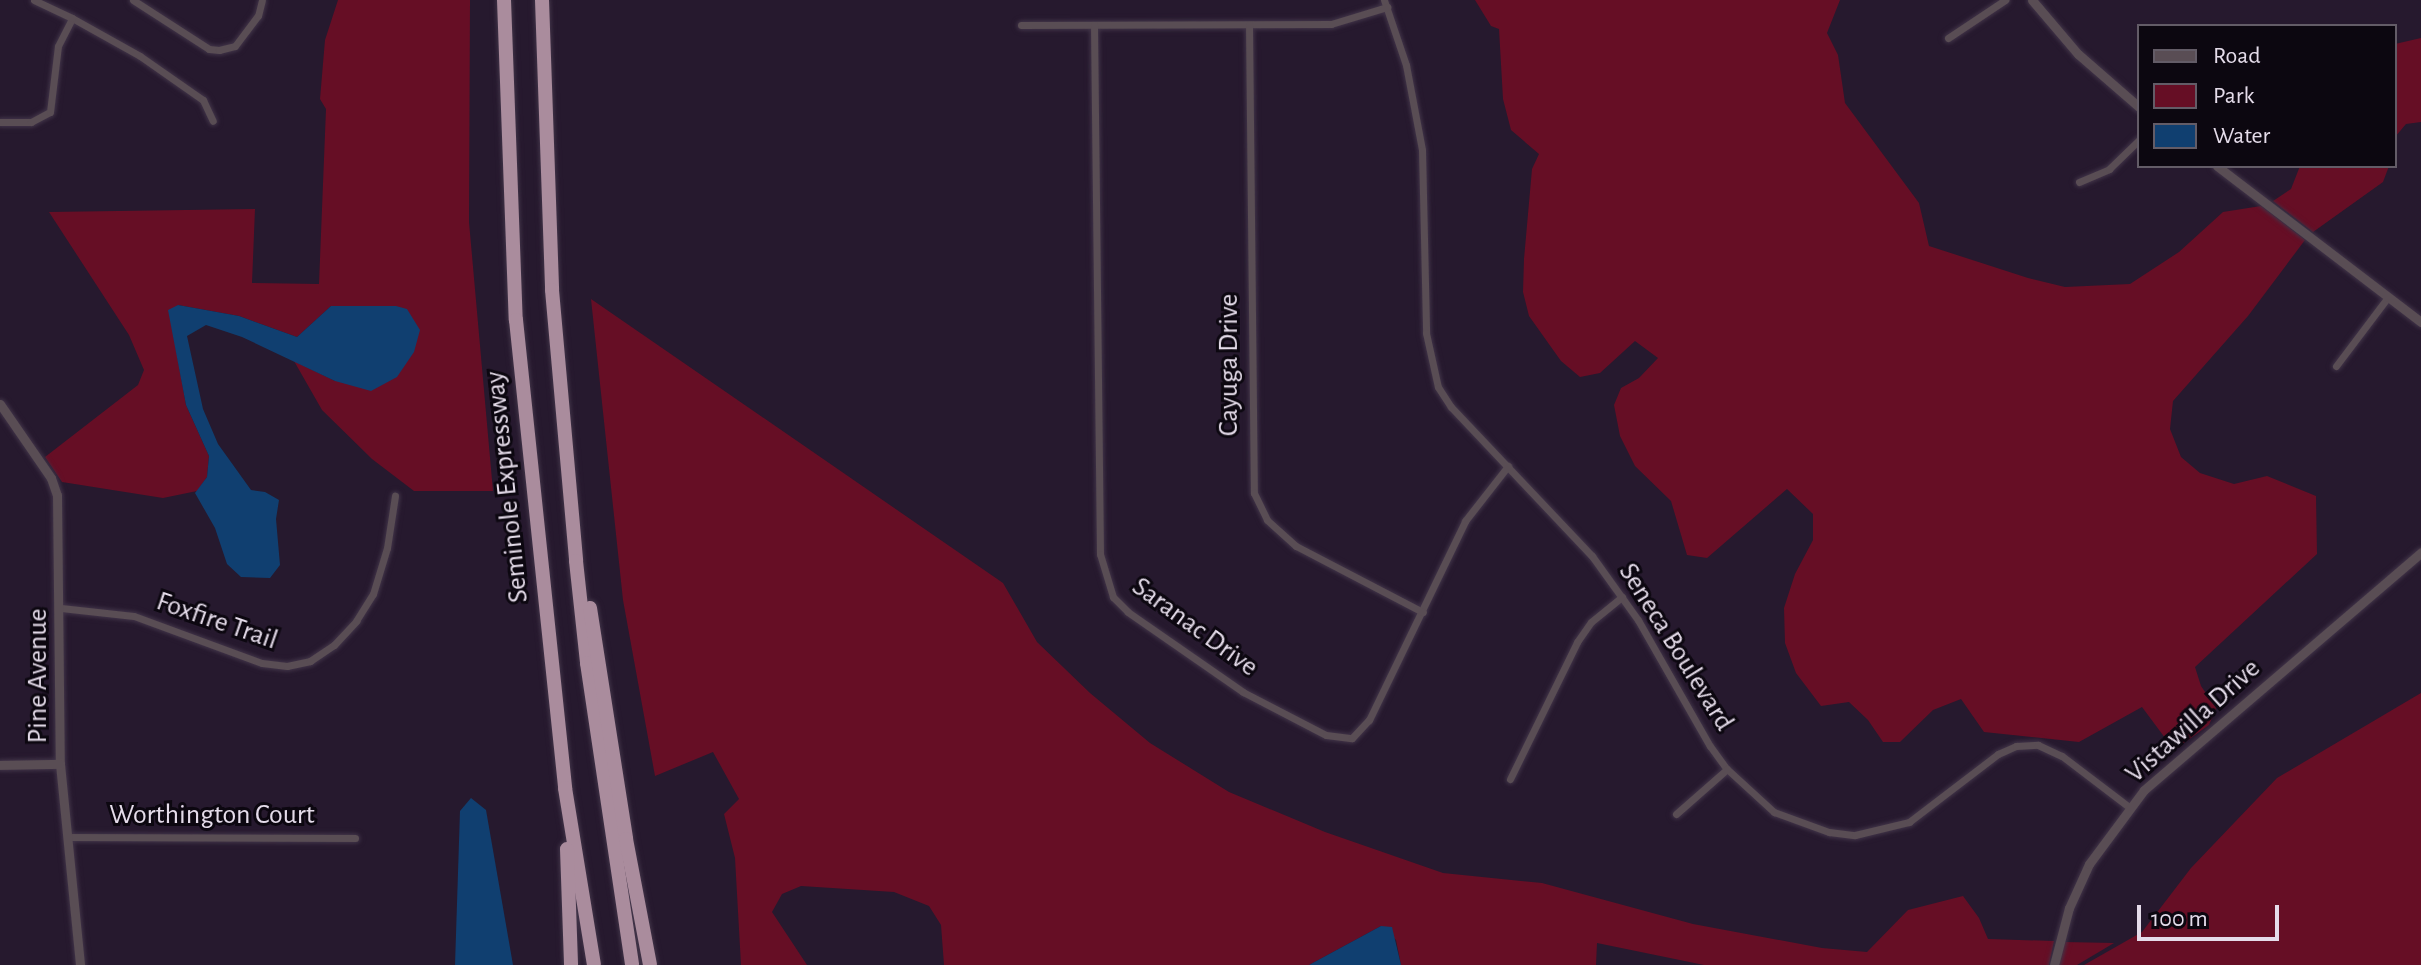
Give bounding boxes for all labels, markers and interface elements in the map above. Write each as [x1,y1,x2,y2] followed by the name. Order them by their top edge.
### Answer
[2137,24,2397,168] legend
[2213,44,2261,68] text: Road
[2213,84,2254,108] text: Park
[2213,124,2270,148] text: Water
[1212,294,1246,436] street label: Cayuga Drive
[478,370,536,604] street label: Seminole Expressway
[1611,557,1741,737] street label: Seneca Boulevard
[1125,570,1265,684] street label: Saranac Drive
[152,585,282,657] street label: Foxfire Trail
[21,609,55,743] street label: Pine Avenue
[2119,652,2267,790] street label: Vistawilla Drive
[109,798,315,832] street label: Worthington Court
[2141,889,2283,939] scale bar
[2151,907,2208,931] text: 100 m

